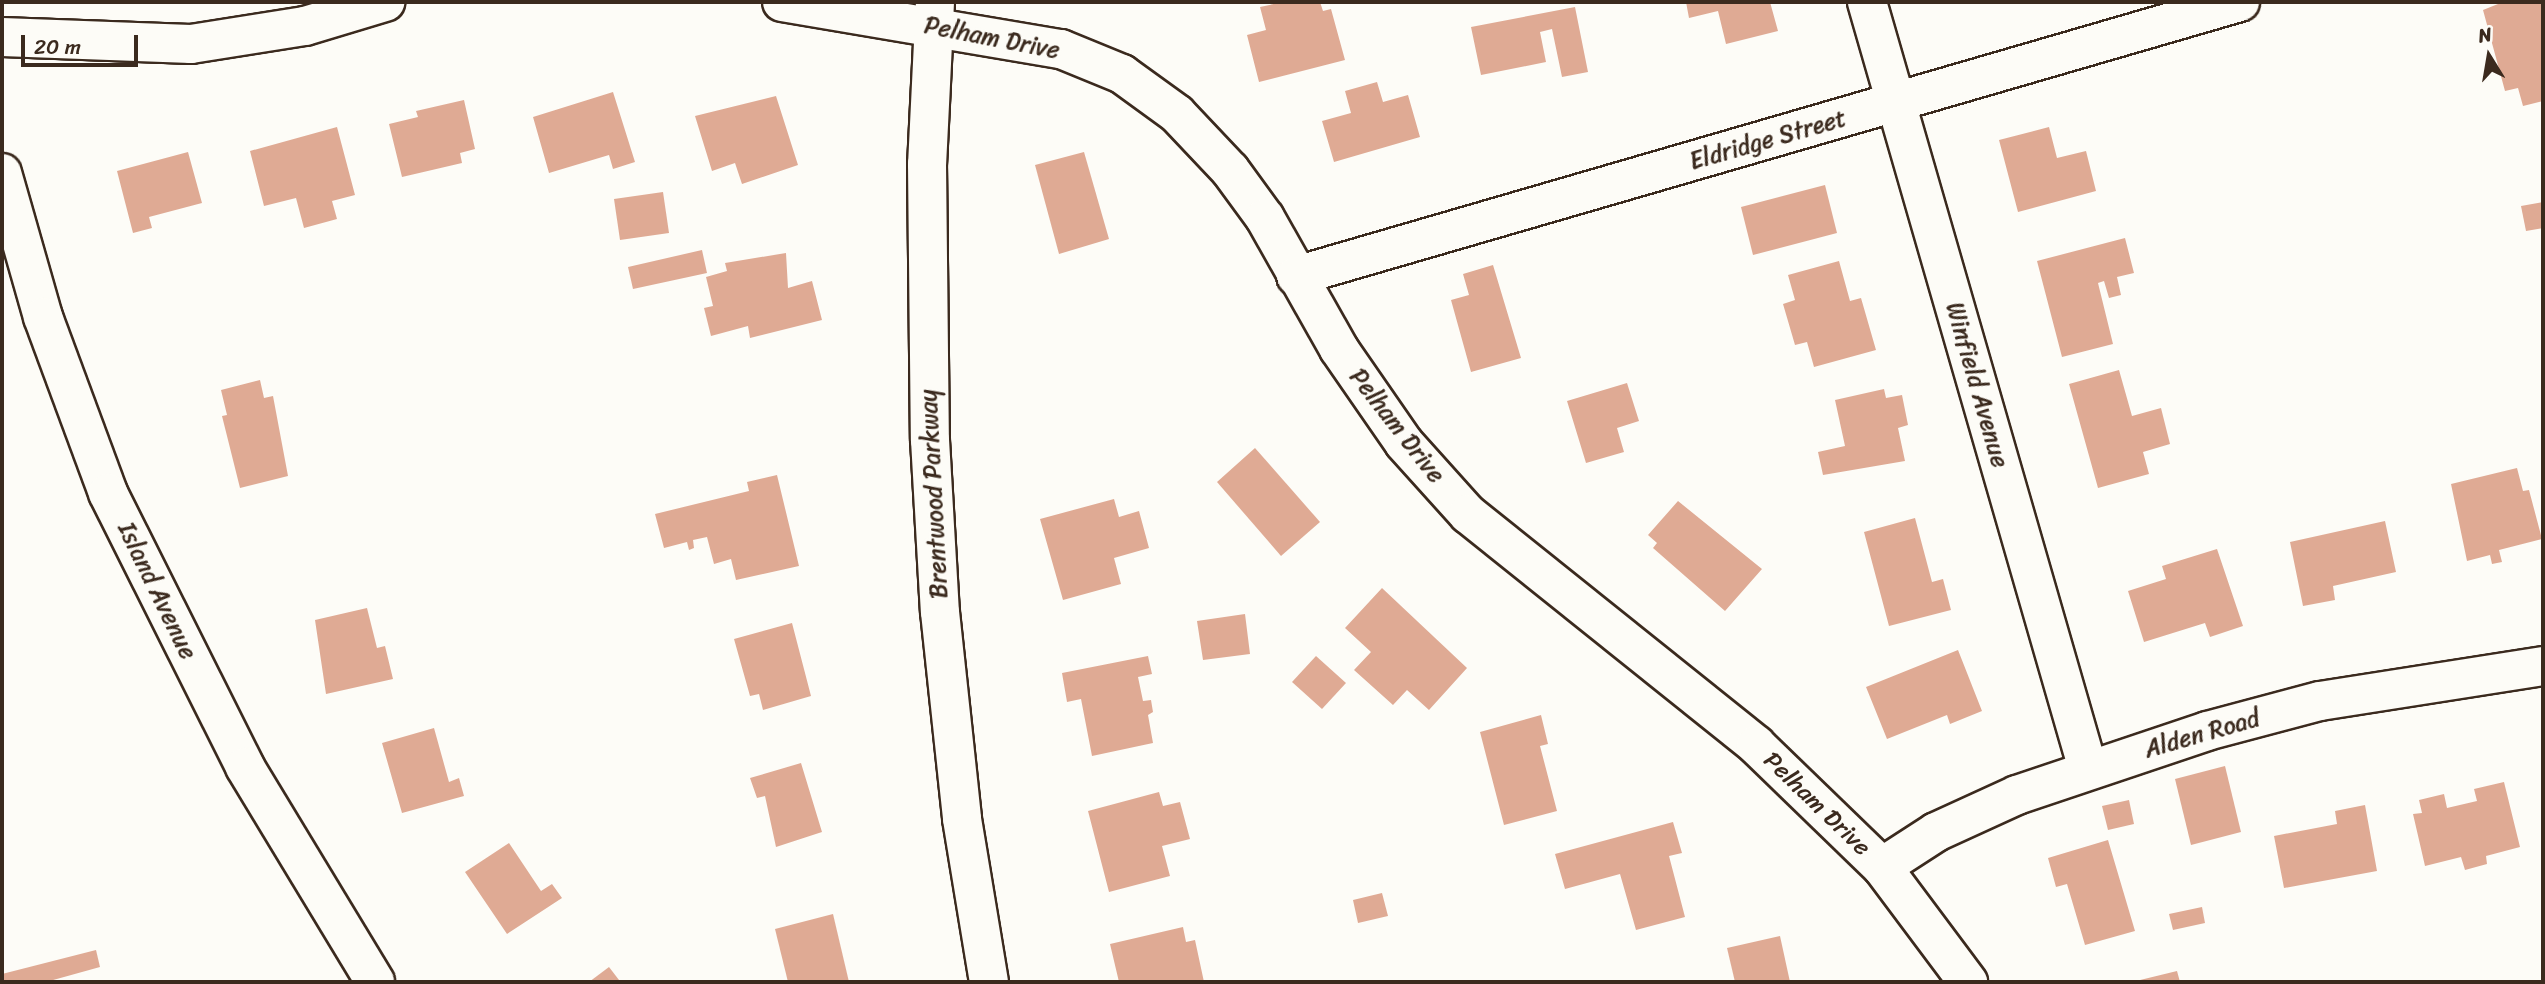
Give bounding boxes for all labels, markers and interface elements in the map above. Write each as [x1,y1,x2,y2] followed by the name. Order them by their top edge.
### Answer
[922,11,1062,65] street label: Pelham Drive
[2475,17,2495,52] text: N
[24,21,142,65] scale bar
[2454,21,2524,91] north arrow
[34,28,81,66] text: 20 m
[1686,104,1850,176] street label: Eldridge Street
[1940,299,2014,471] street label: Winfield Avenue
[1343,363,1451,489] street label: Pelham Drive
[914,389,954,599] street label: Brentwood Parkway
[112,518,202,664] street label: Island Avenue
[2141,704,2263,764] street label: Alden Road
[1758,746,1876,862] street label: Pelham Drive

